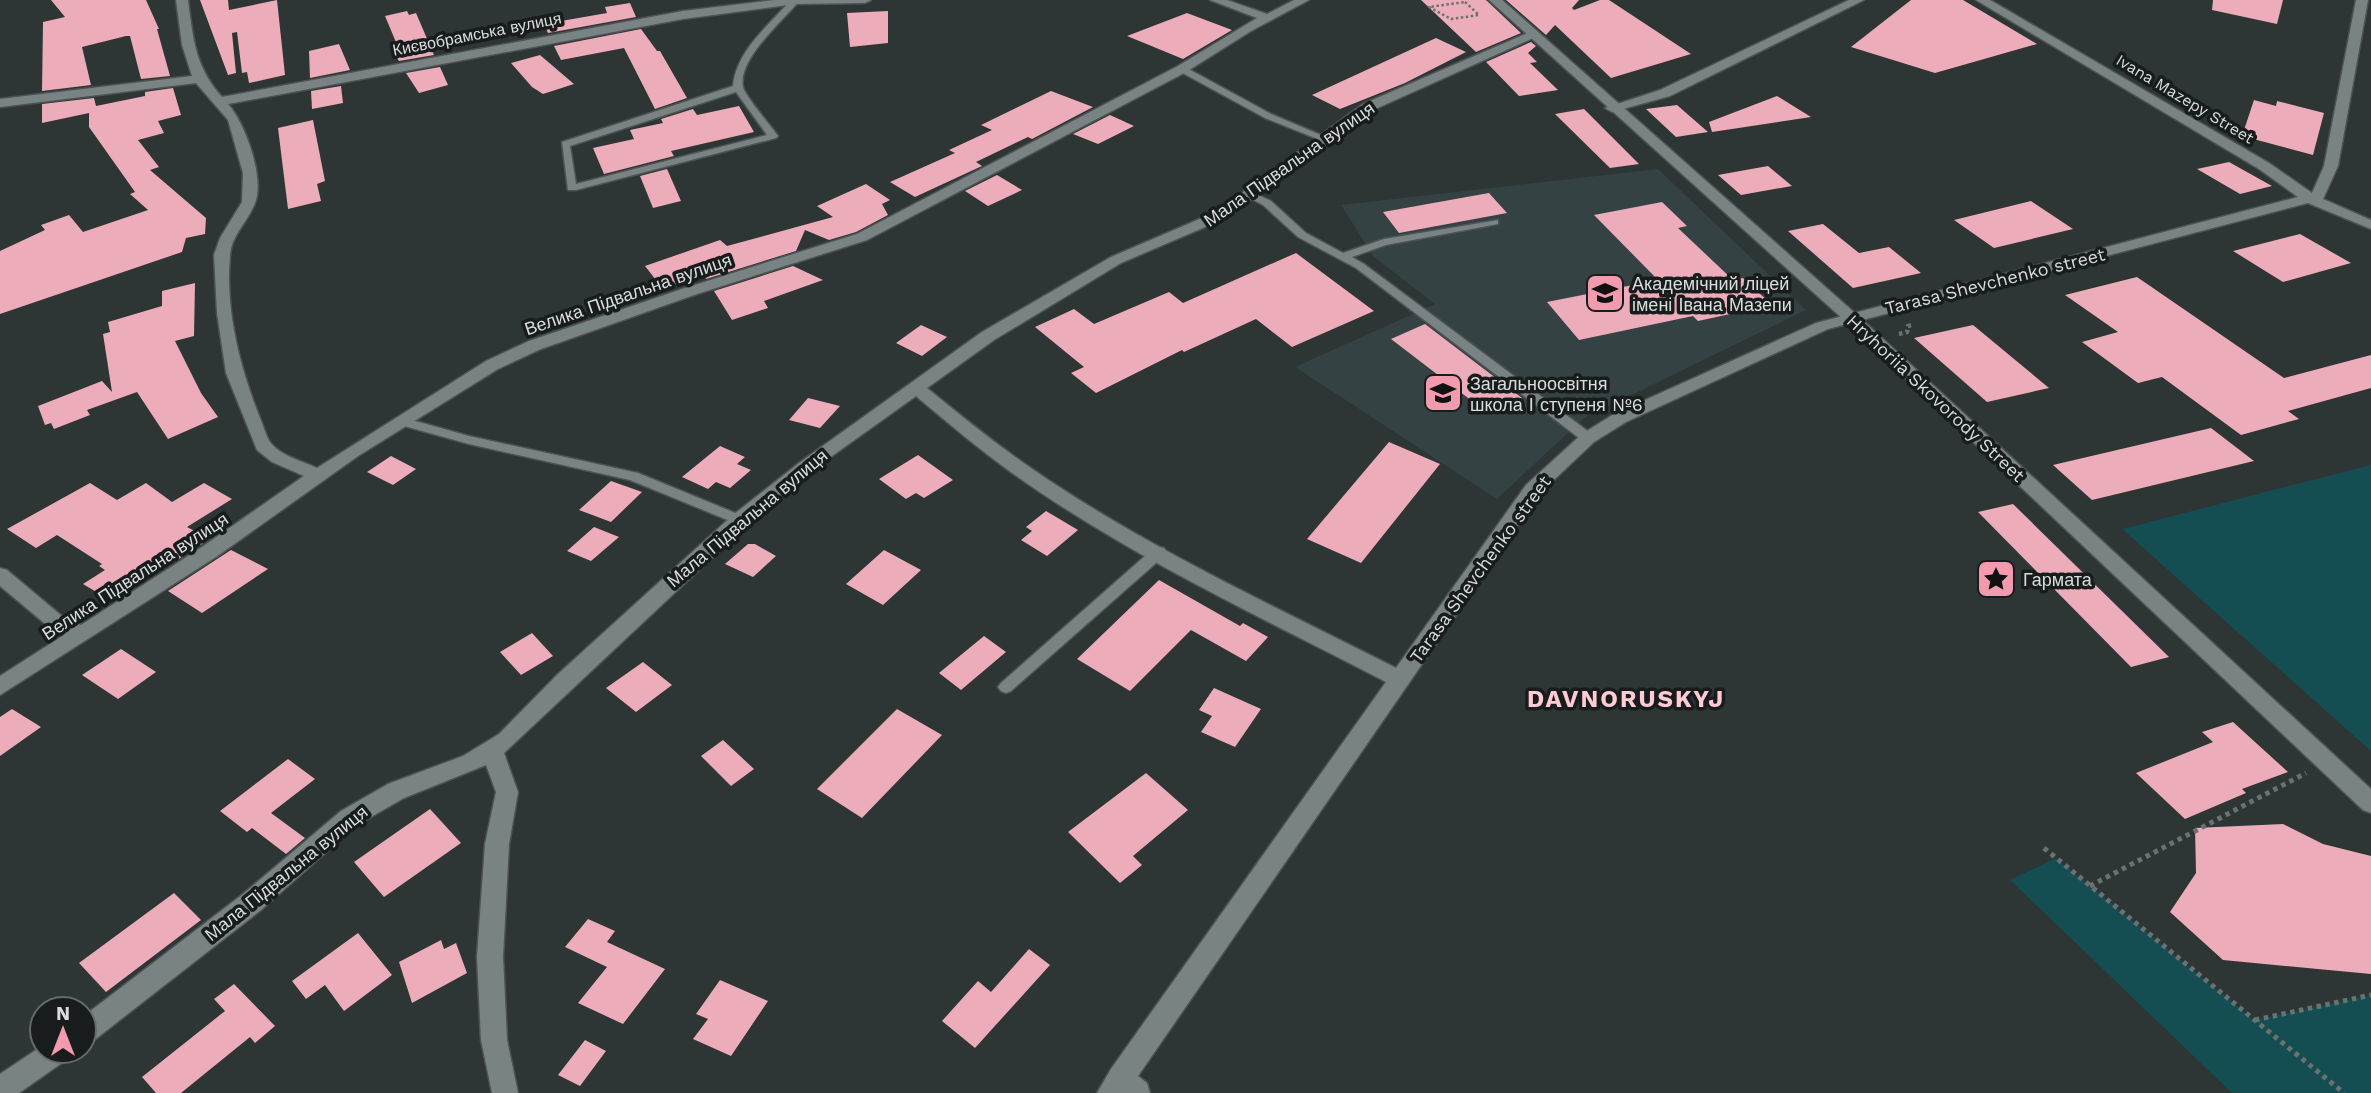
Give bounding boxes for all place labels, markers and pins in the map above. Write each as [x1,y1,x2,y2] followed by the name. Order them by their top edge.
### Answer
[1584,272,1626,314] school or university icon: Академічний ліцей імені Івана Мазепи
[1632,273,1792,315] place label: Академічний ліцей імені Івана Мазепи
[1422,372,1464,414] school or university icon: Загальноосвітня школа І ступеня №6
[1470,373,1643,415] place label: Загальноосвітня школа І ступеня №6
[1975,558,2017,600] place icon: Гармата
[2023,569,2093,590] place label: Гармата

